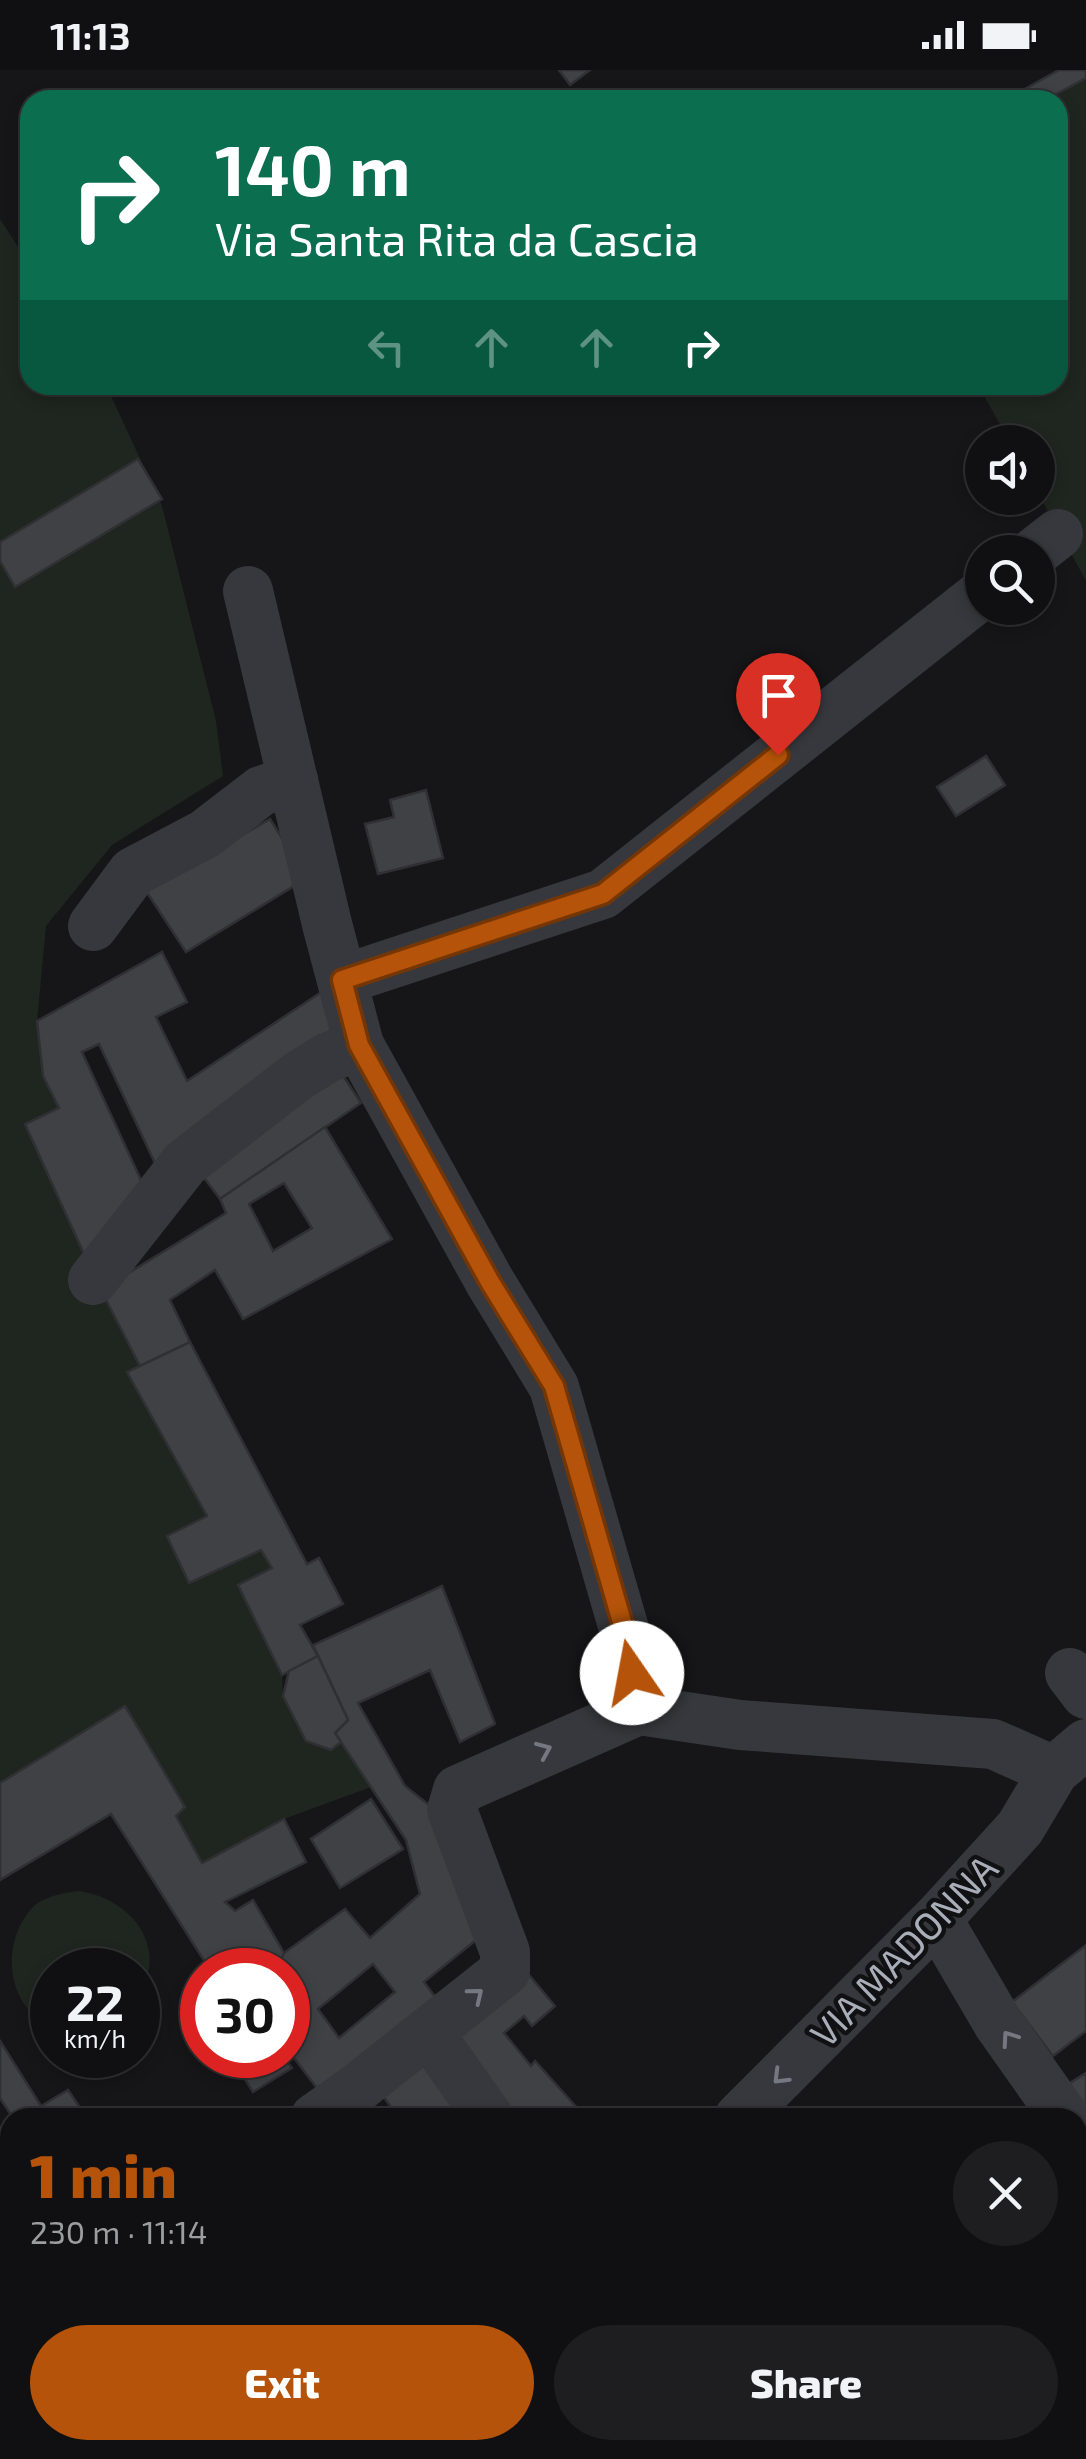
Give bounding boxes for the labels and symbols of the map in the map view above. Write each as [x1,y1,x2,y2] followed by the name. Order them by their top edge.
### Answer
[736,653,821,756] pin
[580,1621,684,1725] position arrow
[534,1742,552,1762] one-way arrow
[800,1844,1006,2056] street label: VIA MADONNA
[180,1948,310,2078] speed limit sign: 30
[464,1989,482,2007] one-way arrow
[1003,2030,1021,2049] one-way arrow
[774,2065,792,2083] one-way arrow

